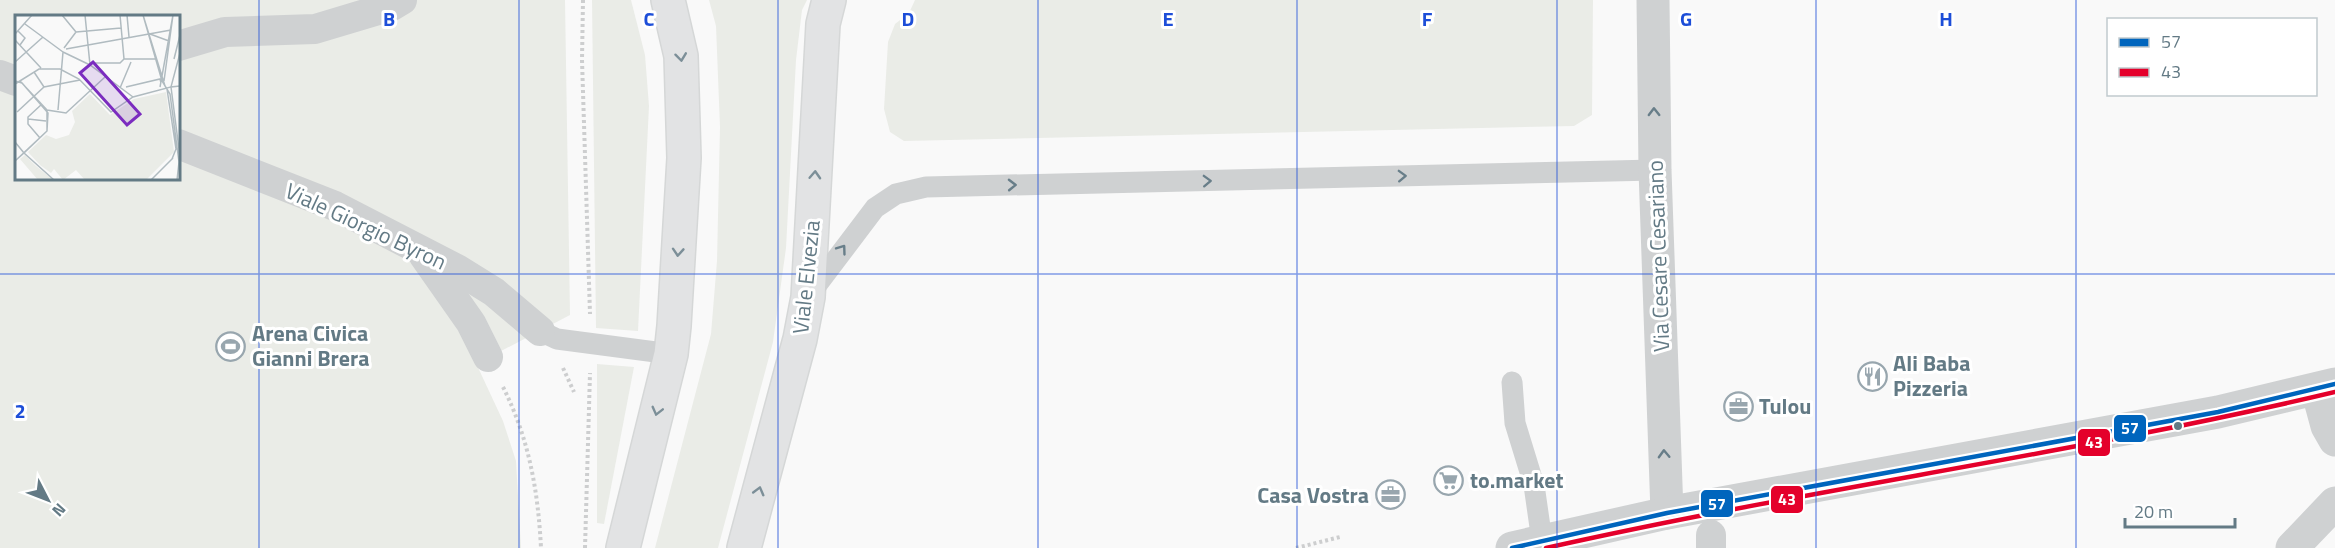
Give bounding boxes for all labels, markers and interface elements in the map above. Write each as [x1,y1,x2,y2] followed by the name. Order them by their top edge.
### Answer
[383,3,395,34] text: B
[644,3,655,34] text: C
[902,3,914,34] text: D
[1162,3,1174,34] text: E
[1422,3,1433,34] text: F
[1680,3,1692,34] text: G
[1939,3,1953,34] text: H
[15,15,180,180] inset map
[2107,18,2317,96] legend
[2161,28,2181,55] text: 57
[674,52,686,62] one-way arrow
[2161,58,2181,85] text: 43
[1648,107,1660,116] one-way arrow
[1638,159,1678,353] street label: Via Cesare Cesariano
[1398,169,1407,182] one-way arrow
[808,171,821,180] one-way arrow
[280,174,452,278] street label: Viale Giorgio Byron
[1203,175,1212,187] one-way arrow
[1008,179,1017,192] one-way arrow
[783,218,829,336] street label: Viale Elvezia
[835,245,846,256] one-way arrow
[672,247,685,256] one-way arrow
[252,316,369,375] place label: Arena Civica Gianni Brera
[215,330,247,362] sports icon: Arena Civica Gianni Brera
[1893,346,1971,405] place label: Ali Baba Pizzeria
[1856,360,1888,392] restaurant icon: Ali Baba Pizzeria
[1759,389,1811,423] place label: Tulou
[1722,390,1754,422] office icon: Tulou
[14,395,26,426] text: 2
[651,406,664,416] one-way arrow
[2113,414,2147,443] line badge: 57
[2121,416,2139,440] text: 57
[2172,420,2184,432] unlabelled marker
[2077,428,2111,457] line badge: 43
[2085,430,2103,454] text: 43
[1657,450,1670,459] one-way arrow
[1470,463,1564,497] place label: to.market
[1433,464,1465,496] supermarket icon: to.market
[18,470,78,530] north arrow
[1257,478,1369,512] place label: Casa Vostra
[1374,479,1406,511] office icon: Casa Vostra
[1770,485,1804,514] line badge: 43
[752,487,764,497] one-way arrow
[1778,487,1796,511] text: 43
[1700,489,1734,518] line badge: 57
[2125,491,2234,529] scale bar
[1708,492,1726,516] text: 57
[47,498,72,522] text: N
[2134,498,2173,525] text: 20 m

